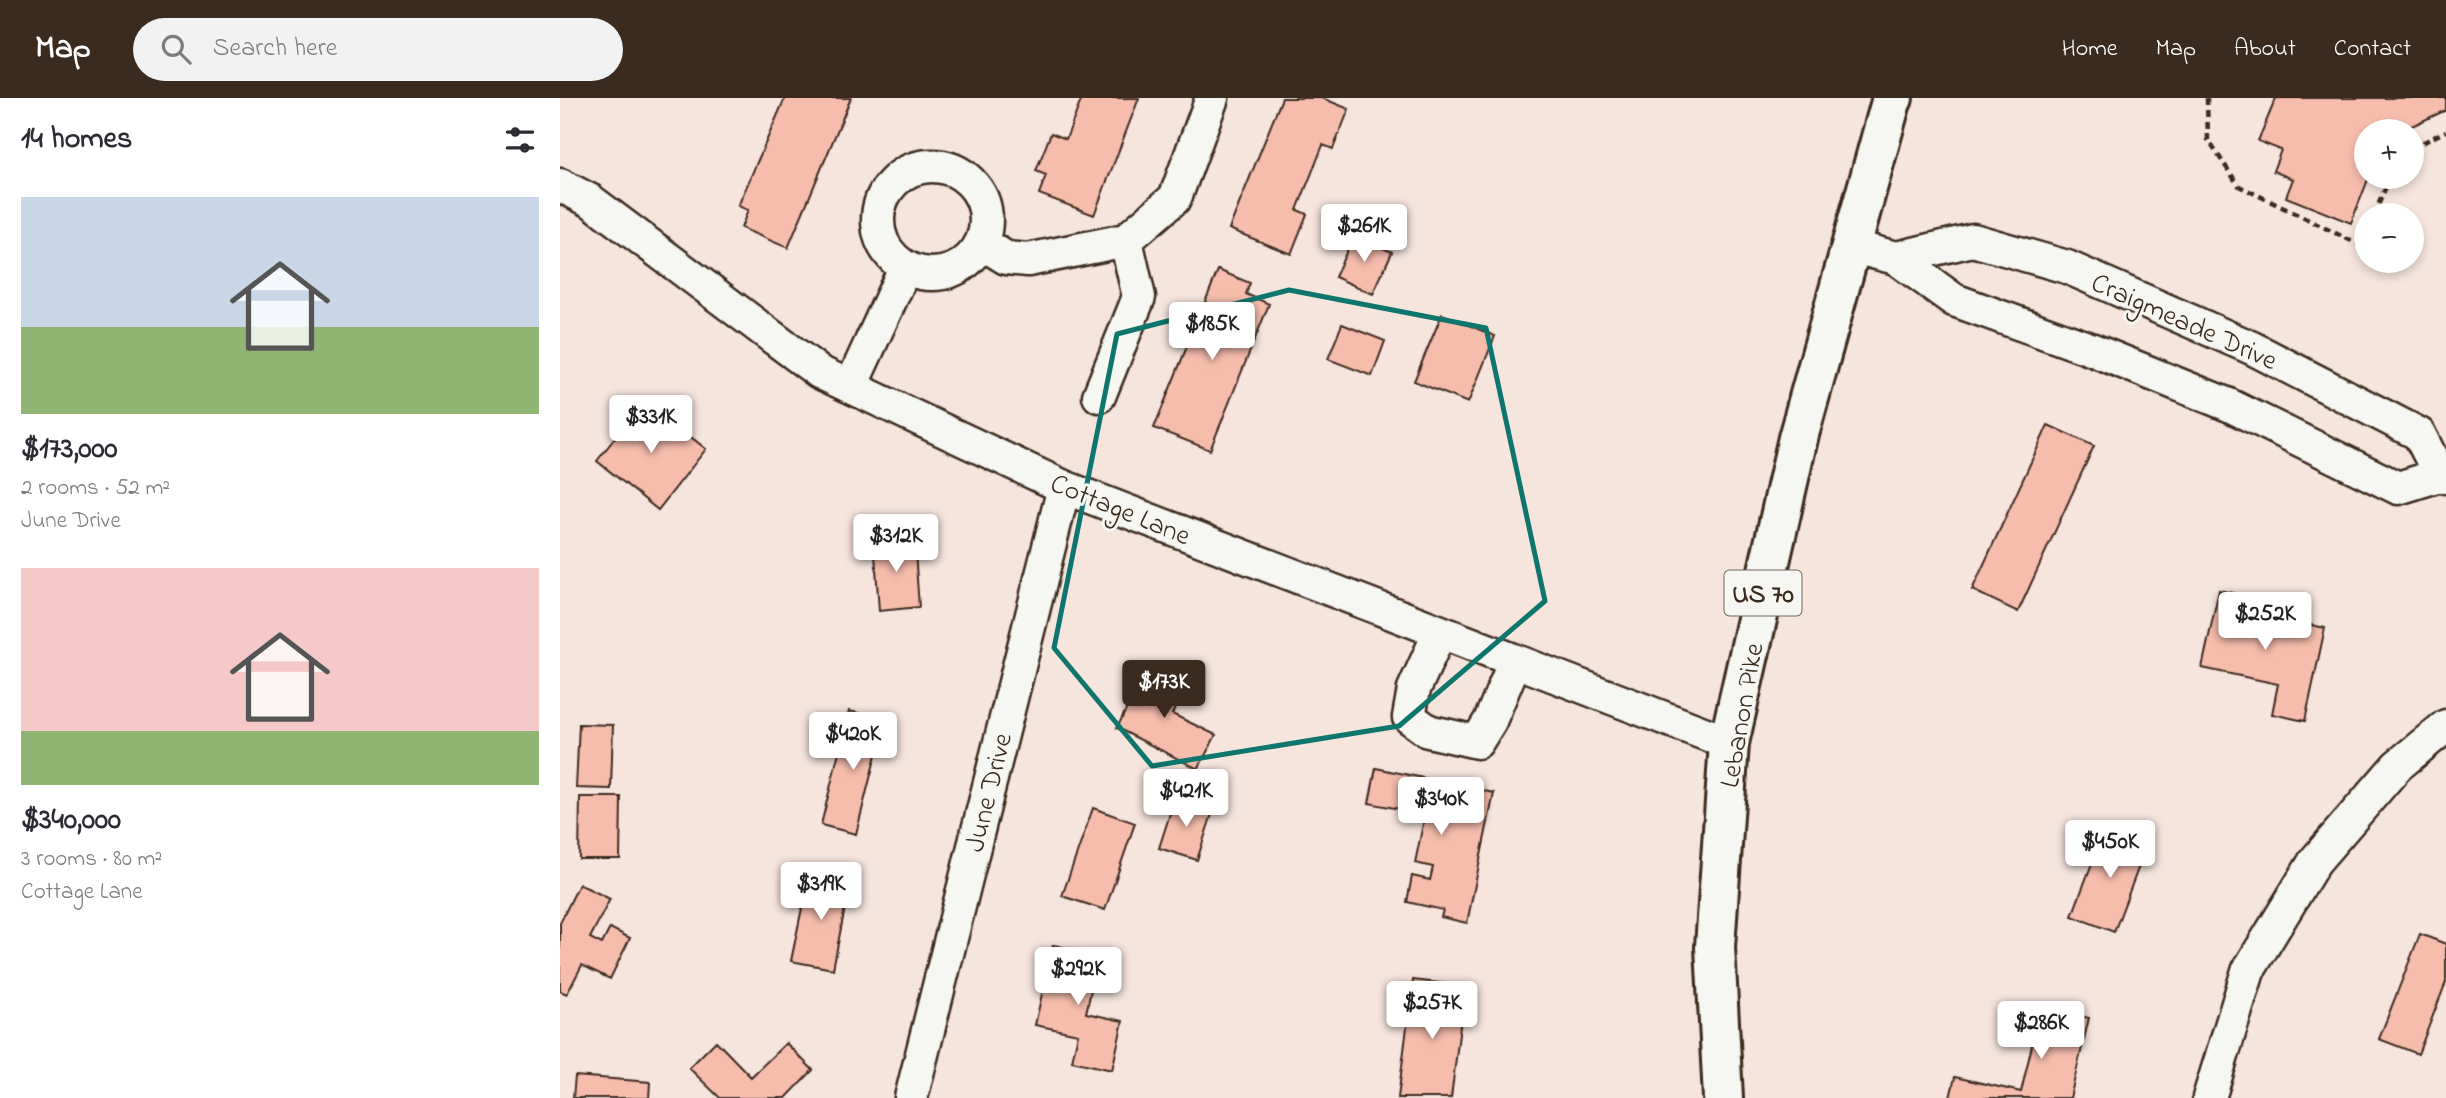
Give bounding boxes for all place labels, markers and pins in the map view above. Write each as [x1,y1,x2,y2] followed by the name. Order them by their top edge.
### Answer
[1315,204,1413,264] pin: $261K
[1163,302,1261,362] pin: $185K
[602,396,700,455] pin: $331K
[847,514,945,574] pin: $312K
[2216,592,2314,652] pin: $252K
[1115,660,1213,720] pin: $173K
[804,712,902,772] pin: $420K
[1137,770,1235,829] pin: $421K
[1392,778,1490,837] pin: $340K
[2061,820,2159,880] pin: $450K
[772,862,870,922] pin: $319K
[1029,948,1127,1007] pin: $292K
[1383,982,1481,1041] pin: $257K
[1992,1002,2090,1061] pin: $286K

